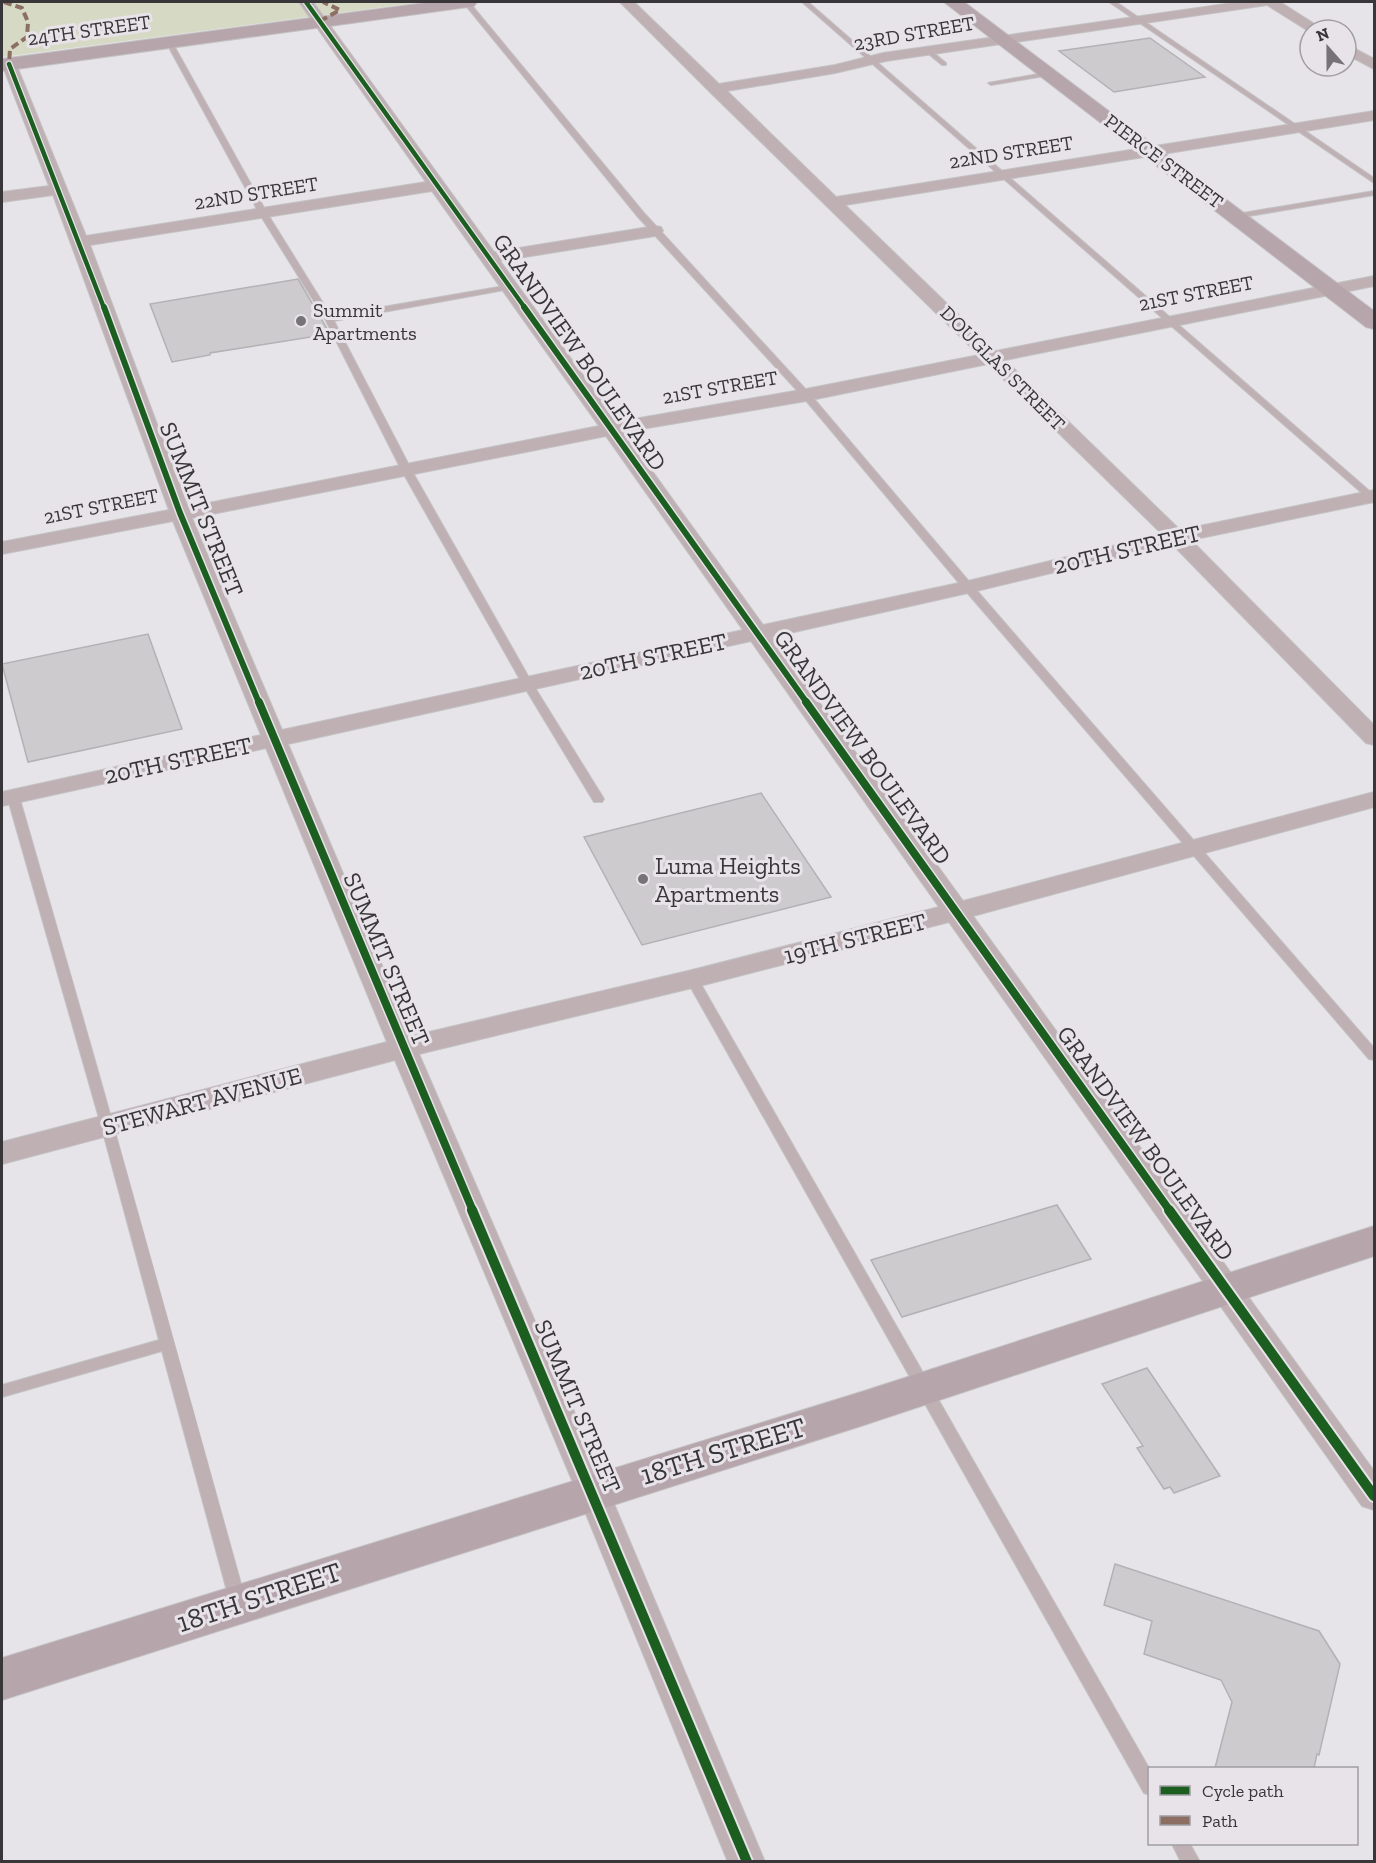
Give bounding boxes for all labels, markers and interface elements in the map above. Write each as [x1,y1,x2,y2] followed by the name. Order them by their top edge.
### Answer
[26,9,152,51] street label: 24TH STREET
[852,11,976,55] street label: 23RD STREET
[1298,18,1358,78] north arrow
[1314,23,1332,46] text: N
[1100,109,1228,213] street label: PIERCE STREET
[947,130,1075,174] street label: 22ND STREET
[192,171,320,215] street label: 22ND STREET
[487,228,673,476] street label: GRANDVIEW BOULEVARD
[1136,270,1256,316] street label: 21ST STREET
[313,298,417,345] place label: Summit Apartments
[936,301,1070,435] street label: DOUGLAS STREET
[294,314,308,328] marker: Summit Apartments
[661,365,779,409] street label: 21ST STREET
[154,418,250,601] street label: SUMMIT STREET
[41,483,161,529] street label: 21ST STREET
[1051,518,1203,580] street label: 20TH STREET
[768,624,958,870] street label: GRANDVIEW BOULEVARD
[577,626,729,686] street label: 20TH STREET
[102,730,254,790] street label: 20TH STREET
[655,851,801,908] place label: Luma Heights Apartments
[337,868,437,1050] street label: SUMMIT STREET
[636,872,650,886] marker: Luma Heights Apartments
[781,906,929,970] street label: 19TH STREET
[1051,1020,1241,1266] street label: GRANDVIEW BOULEVARD
[99,1060,305,1142] street label: STEWART AVENUE
[528,1315,628,1497] street label: SUMMIT STREET
[637,1410,809,1492] street label: 18TH STREET
[173,1555,345,1639] street label: 18TH STREET
[1148,1767,1358,1845] legend
[1202,1780,1284,1802] text: Cycle path
[1202,1810,1238,1832] text: Path

